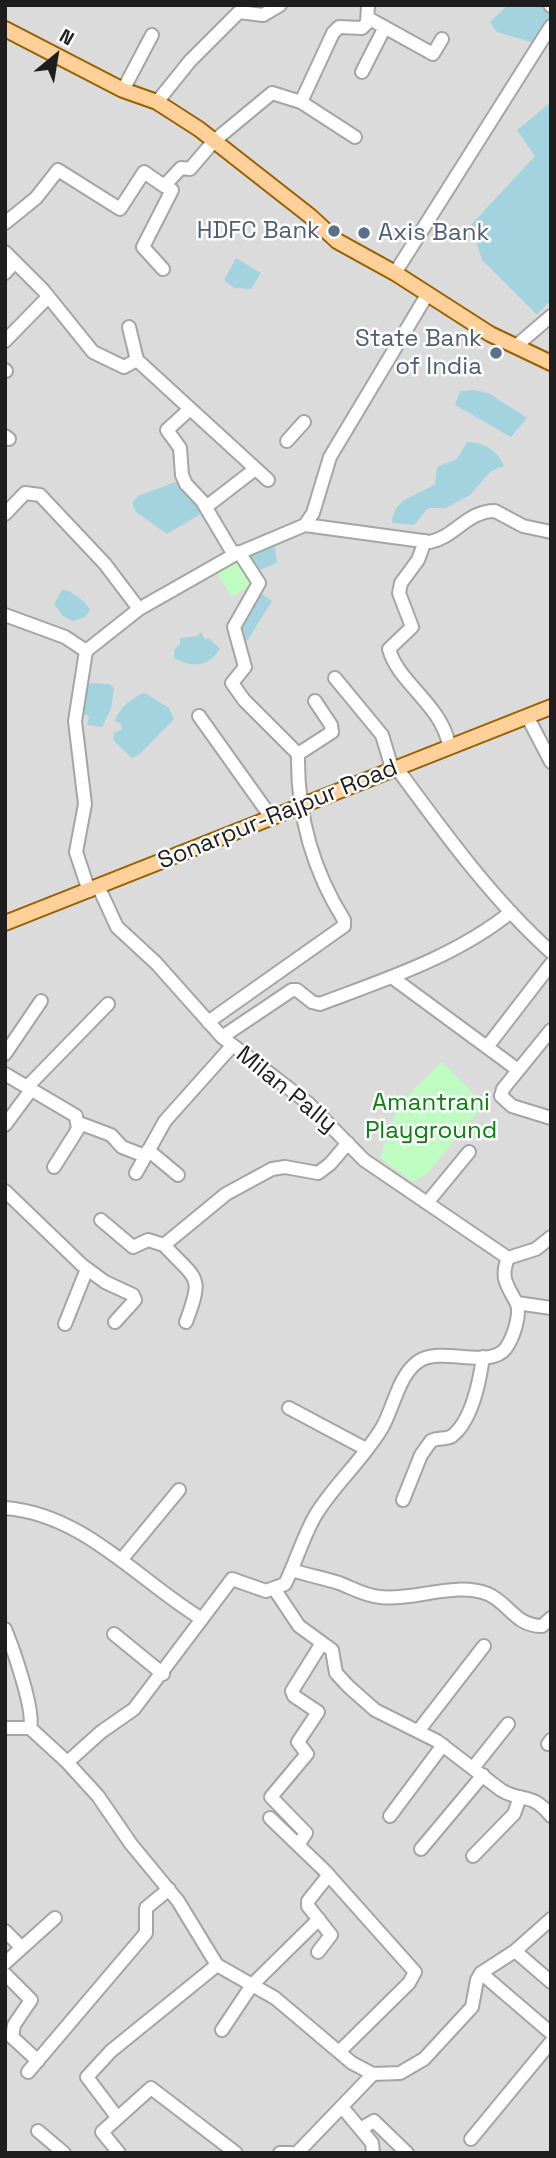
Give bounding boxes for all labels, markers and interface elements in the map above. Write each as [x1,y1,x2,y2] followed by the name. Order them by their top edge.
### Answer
[21,21,91,91] north arrow
[55,23,79,51] text: N
[197,217,320,245] place label: HDFC Bank
[378,219,489,247] place label: Axis Bank
[326,223,342,239] marker: HDFC Bank
[356,225,372,241] marker: Axis Bank
[355,325,482,381] place label: State Bank of India
[488,345,504,361] marker: State Bank of India
[154,754,402,876] street label: Sonarpur-Rajpur Road
[230,1041,342,1139] street label: Milan Pally
[365,1089,497,1145] park label: Amantrani Playground

